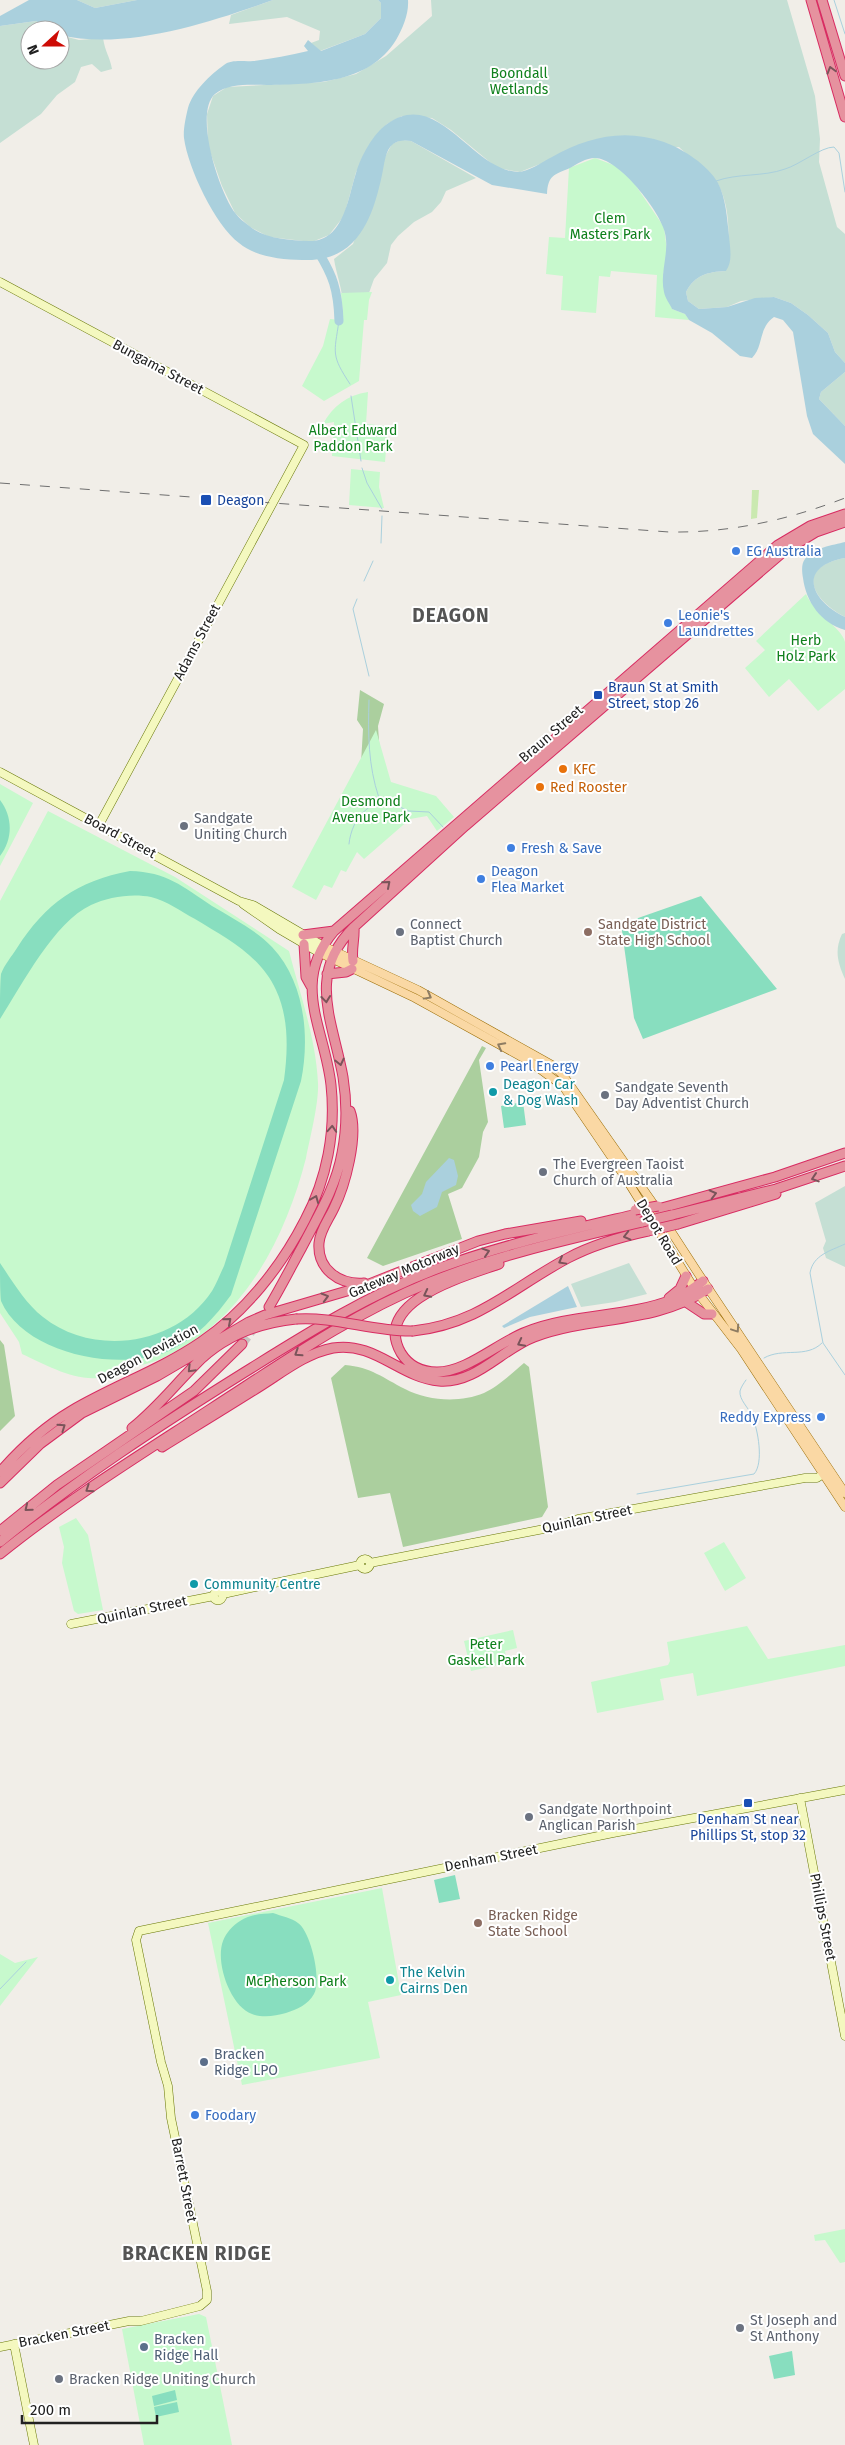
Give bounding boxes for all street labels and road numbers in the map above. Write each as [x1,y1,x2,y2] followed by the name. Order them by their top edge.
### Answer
[110,336,207,399] street label: Bungama Street
[170,600,225,683] street label: Adams Street
[516,701,587,766] street label: Braun Street
[81,810,160,863] street label: Board Street
[633,1196,685,1268] street label: Depot Road
[346,1240,462,1302] street label: Gateway Motorway
[95,1320,201,1388] street label: Deagon Deviation
[540,1501,634,1537] street label: Quinlan Street
[95,1592,189,1628] street label: Quinlan Street
[443,1840,540,1875] street label: Denham Street
[806,1872,840,1963] street label: Phillips Street
[167,2136,201,2225] street label: Barrett Street
[17,2317,112,2351] street label: Bracken Street

